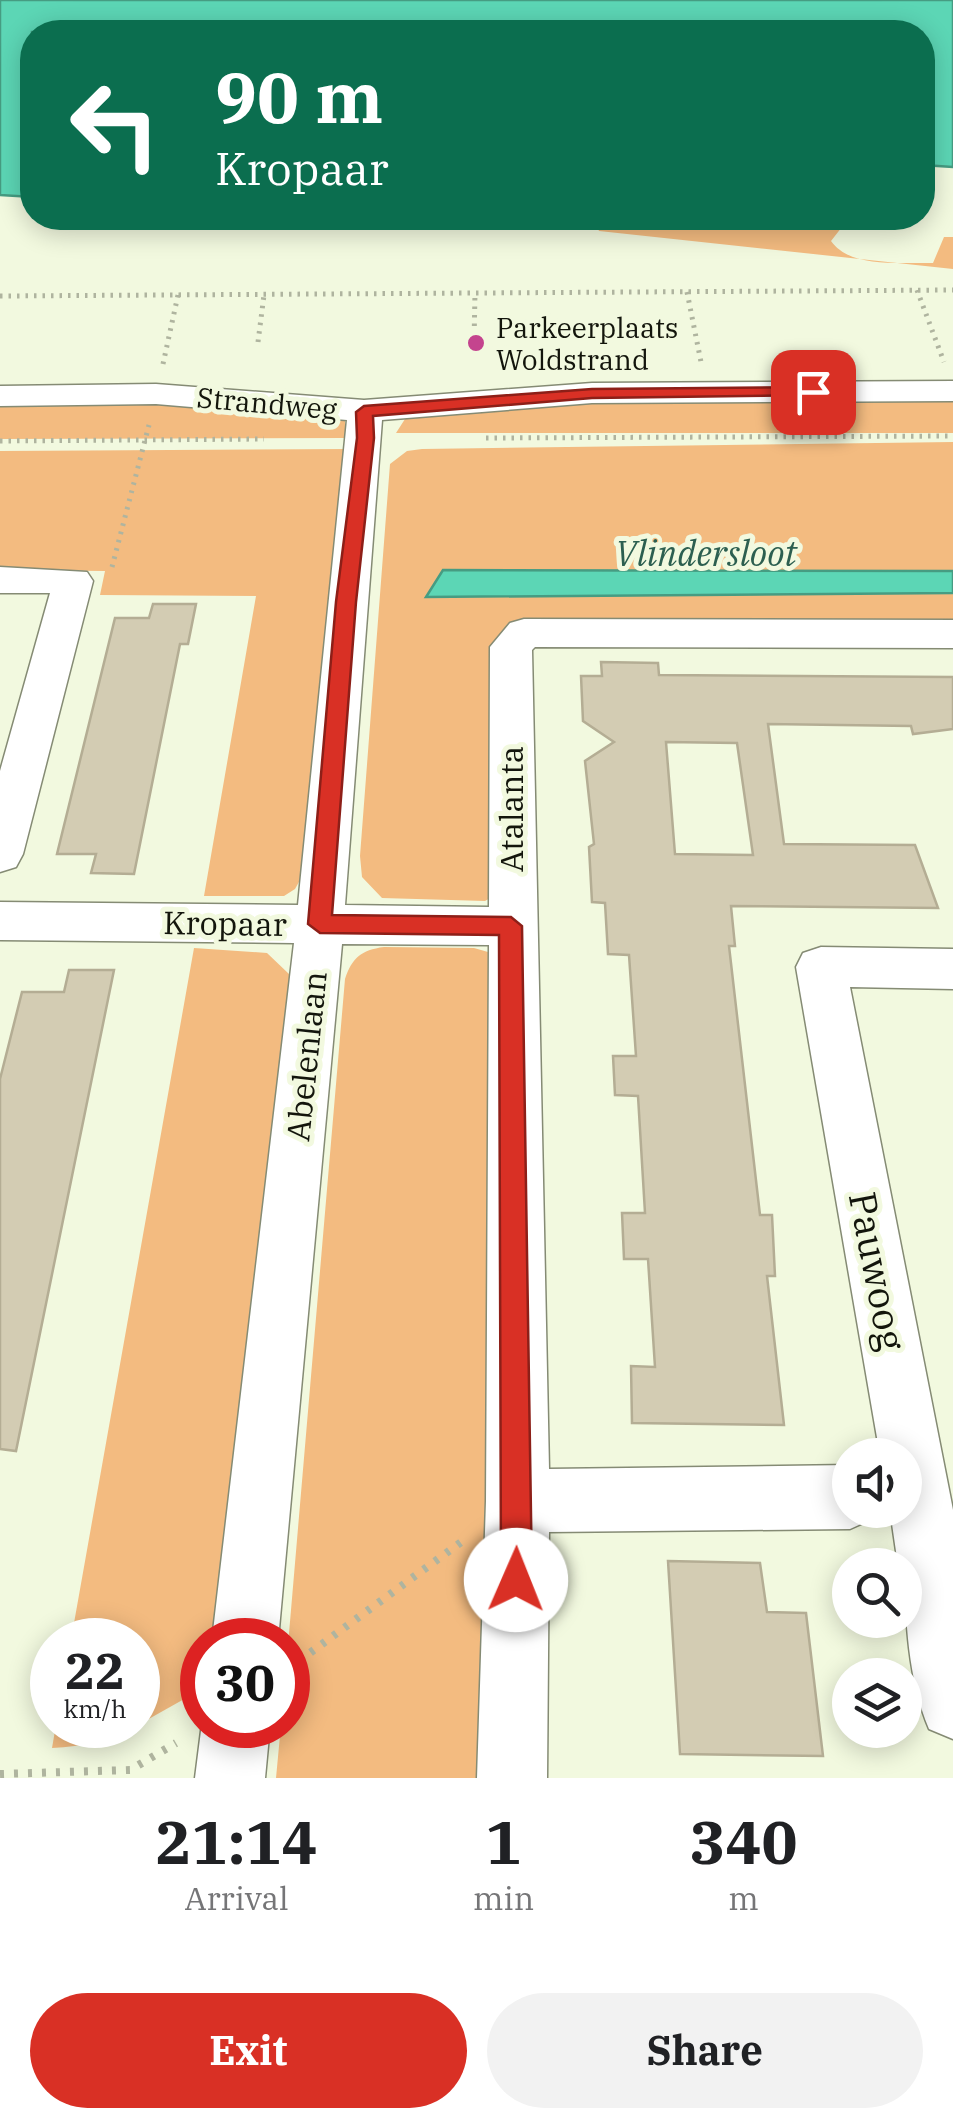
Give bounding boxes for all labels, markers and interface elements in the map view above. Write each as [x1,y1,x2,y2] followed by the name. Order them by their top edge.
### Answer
[215,51,383,142] text: 90 m
[50,60,180,190] icon: left
[215,139,389,197] text: Kropaar
[496,309,679,378] place label: Parkeerplaats Woldstrand
[465,332,487,354] marker: Parkeerplaats Woldstrand
[771,350,856,435] pin
[786,365,841,420] icon: arrive
[195,378,339,428] street label: Strandweg
[615,530,799,576] water label: Vlindersloot
[490,746,532,872] street label: Atalanta
[163,901,287,945] street label: Kropaar
[276,969,336,1143] street label: Abelenlaan
[839,1188,917,1355] street label: Pauwoog
[832,1438,922,1748] map controls
[832,1438,922,1528] button: sound
[464,1528,568,1632] position arrow
[832,1548,922,1638] button: search
[180,1618,310,1748] speed limit sign: 30
[65,1638,125,1703] text: 22
[832,1658,922,1748] button: layers
[63,1692,127,1725] text: km/h
[155,1802,318,1881] text: 21:14
[486,1802,522,1881] text: 1
[690,1802,798,1881] text: 340
[184,1877,289,1919] text: Arrival
[473,1877,534,1919] text: min
[728,1877,759,1919] text: m
[30,1993,467,2108] button: Exit
[487,1993,923,2108] button: Share

